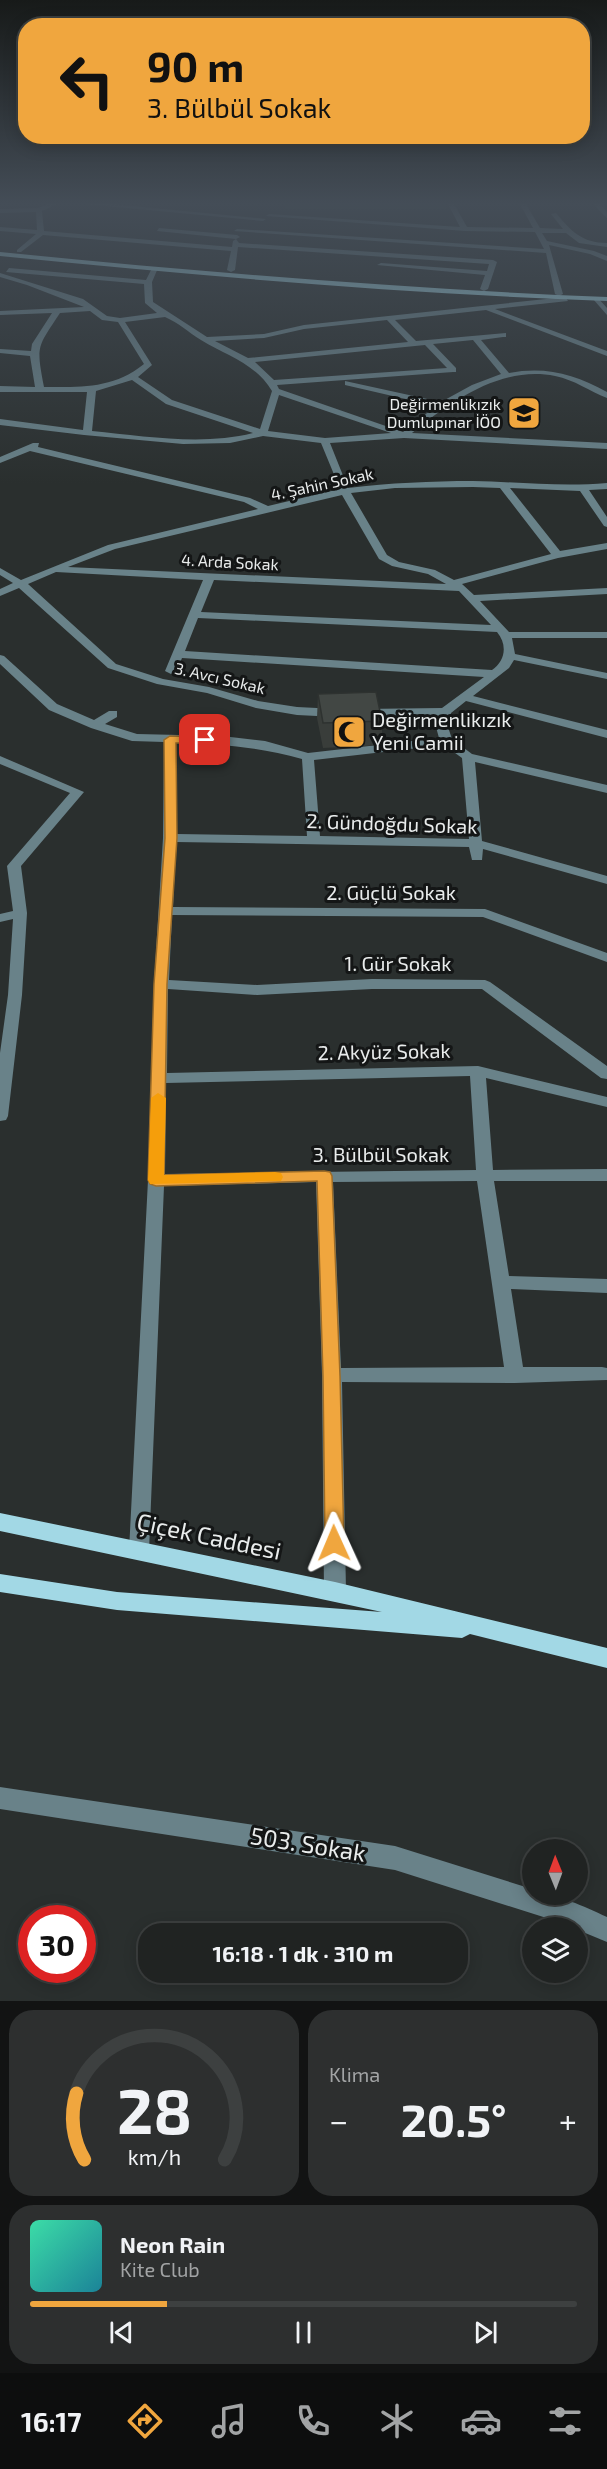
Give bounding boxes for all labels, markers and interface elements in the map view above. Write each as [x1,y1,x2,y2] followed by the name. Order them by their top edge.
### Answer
[147,40,244,90] text: 90 m
[48,42,126,120] icon: left
[147,91,331,123] text: 3. Bülbül Sokak
[387,394,501,431] place label: Değirmenlikızık Dumlupınar İÖO
[506,395,542,431] school or university icon: Değirmenlikızık Dumlupınar İÖO
[269,463,375,505] street label: 4. Şahin Sokak
[181,549,279,574] street label: 4. Arda Sokak
[173,658,267,697] street label: 3. Avcı Sokak
[372,707,512,754] place label: Değirmenlikızık Yeni Camii
[179,714,230,765] pin
[331,714,367,750] mosque icon: Değirmenlikızık Yeni Camii
[188,723,221,756] icon: arrive
[306,808,478,838] street label: 2. Gündoğdu Sokak
[326,880,456,905] street label: 2. Güçlü Sokak
[345,951,451,975] street label: 1. Gür Sokak
[317,1038,451,1064] street label: 2. Akyüz Sokak
[313,1142,449,1166] street label: 3. Bülbül Sokak
[134,1506,284,1566] street label: Çiçek Caddesi
[302,1511,366,1575] position arrow
[249,1820,368,1867] street label: 503. Sokak
[522,1839,588,1905] north arrow
[522,1839,588,1983] map controls
[18,1905,96,1983] speed limit sign: 30
[522,1917,588,1983] button: layers
[213,1940,393,1966] text: 16:18 · 1 dk · 310 m
[329,2062,380,2086] text: Klima
[116,2072,192,2147] text: 28
[401,2092,506,2146] text: 20.5°
[329,2100,348,2140] text: −
[559,2100,577,2140] text: +
[127,2144,181,2169] text: km/h
[120,2231,225,2257] text: Neon Rain
[120,2257,200,2281] text: Kite Club
[105,2316,138,2349] icon: previous
[287,2316,320,2349] icon: pause
[469,2316,502,2349] icon: next
[124,2400,166,2442] icon: directions
[208,2400,250,2442] icon: music
[292,2400,334,2442] icon: phone
[376,2400,418,2442] icon: climate
[460,2400,502,2442] icon: car
[544,2400,586,2442] icon: filters
[21,2405,81,2437] text: 16:17

